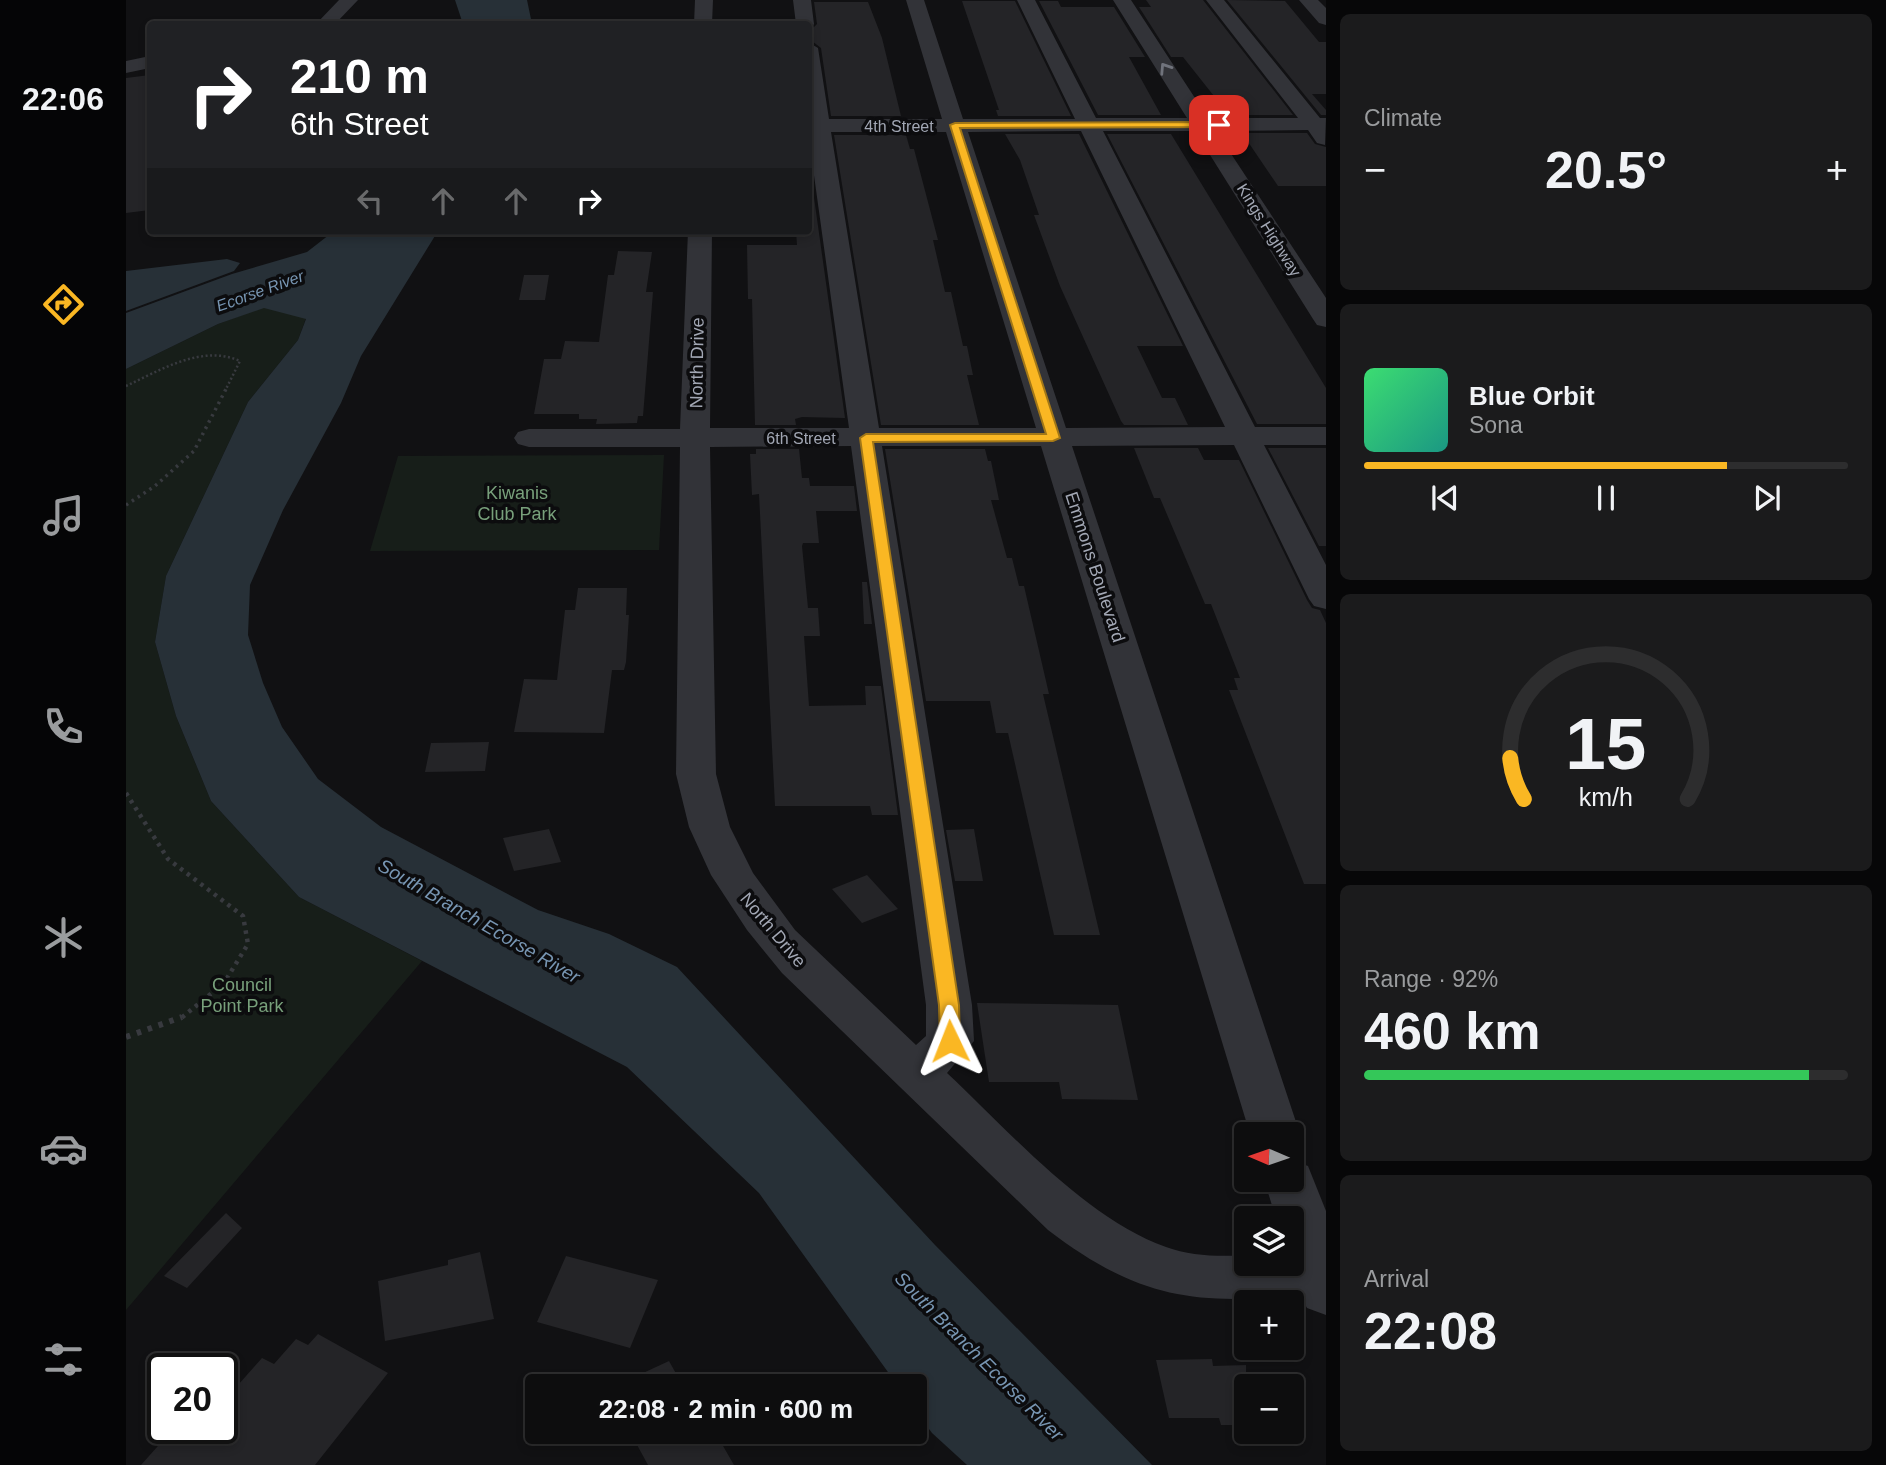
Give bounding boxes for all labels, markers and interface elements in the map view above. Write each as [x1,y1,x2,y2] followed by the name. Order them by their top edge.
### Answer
[175,49,266,140] icon: right
[290,49,429,103] text: 210 m
[1161,62,1174,75] one-way arrow
[22,81,104,117] text: 22:06
[1189,95,1249,155] pin
[1364,105,1442,131] text: Climate
[290,106,429,142] text: 6th Street
[1200,106,1238,144] icon: arrive
[864,118,934,135] street label: 4th Street
[1545,141,1667,199] text: 20.5°
[1364,149,1386,191] text: −
[1826,149,1848,191] text: +
[1234,181,1304,279] street label: Kings Highway
[351,182,389,220] icon: left
[424,182,462,220] icon: ahead
[497,182,535,220] icon: ahead
[570,182,608,220] icon: right
[214,267,307,315] water label: Ecorse River
[39,280,88,329] icon: directions
[686,317,708,409] street label: North Drive
[1469,381,1595,411] text: Blue Orbit
[1469,412,1523,438] text: Sona
[766,430,836,447] street label: 6th Street
[1426,479,1464,517] icon: previous
[1587,479,1625,517] icon: pause
[1748,479,1786,517] icon: next
[477,483,558,524] park label: Kiwanis Club Park
[1061,489,1129,645] street label: Emmons Boulevard
[39,491,88,540] icon: music
[39,702,88,751] icon: phone
[1566,703,1646,784] text: 15
[1579,782,1633,810] text: km/h
[375,855,584,988] water label: South Branch Ecorse River
[736,889,810,971] street label: North Drive
[39,913,88,962] icon: climate
[1364,966,1498,992] text: Range · 92%
[200,975,285,1016] park label: Council Point Park
[1364,1002,1540,1060] text: 460 km
[913,1004,987,1078] position arrow
[1234,1122,1304,1192] north arrow
[1234,1122,1304,1444] map controls
[39,1124,88,1173] icon: car
[1234,1206,1304,1276] button: layers
[1364,1266,1429,1292] text: Arrival
[891,1268,1068,1445] water label: South Branch Ecorse River
[1234,1290,1304,1360] button: +
[1364,1302,1497,1360] text: 22:08
[39,1335,88,1384] icon: filters
[147,1353,238,1444] speed limit sign: 20
[1234,1374,1304,1444] button: −
[599,1394,853,1424] text: 22:08 · 2 min · 600 m

